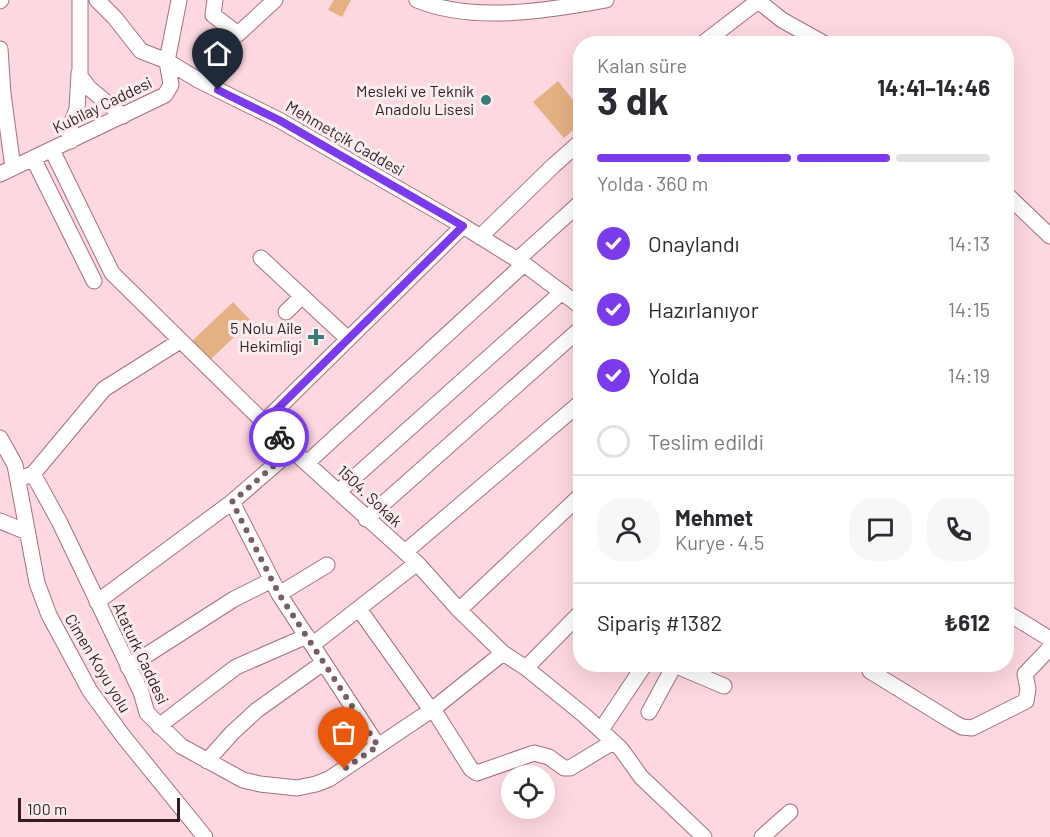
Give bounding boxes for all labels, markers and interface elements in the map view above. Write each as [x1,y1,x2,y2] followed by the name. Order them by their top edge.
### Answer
[192,28,243,90] pin
[201,37,234,70] icon: home
[597,53,687,77] text: Kalan süre
[49,72,154,137] street label: Kubilay Caddesi
[877,74,990,100] text: 14:41–14:46
[597,76,669,123] text: 3 dk
[356,81,474,118] place label: Mesleki ve Teknik Anadolu Lisesi
[479,93,493,107] marker: Mesleki ve Teknik Anadolu Lisesi
[283,96,408,179] street label: Mehmetçik Caddesi
[597,171,708,195] text: Yolda · 360 m
[597,227,630,260] icon: check
[648,230,740,256] text: Onaylandı
[948,231,990,255] text: 14:13
[597,293,630,326] icon: check
[648,296,759,322] text: Hazırlanıyor
[948,297,990,321] text: 14:15
[230,318,302,355] place label: 5 Nolu Aile Hekimligi
[307,328,325,346] marker: 5 Nolu Aile Hekimligi
[597,359,630,392] icon: check
[648,362,699,388] text: Yolda
[948,363,990,387] text: 14:19
[249,407,309,467] courier
[263,421,296,454] icon: bike
[648,428,764,454] text: Teslim edildi
[334,461,407,530] street label: 1504. Sokak
[597,498,660,561] button: person
[849,498,912,561] button: chat
[927,498,990,561] button: phone
[675,504,753,530] text: Mehmet
[675,530,764,554] text: Kurye · 4.5
[110,599,173,706] street label: Ataturk Caddesi
[597,609,722,635] text: Sipariş #1382
[944,609,990,635] text: ₺612
[62,610,135,716] street label: Cimen Koyu yolu
[318,707,369,769] pin
[327,716,360,749] icon: bag
[501,765,555,819] map controls
[501,765,555,819] button: locate
[18,795,180,822] scale bar
[27,799,67,818] text: 100 m

